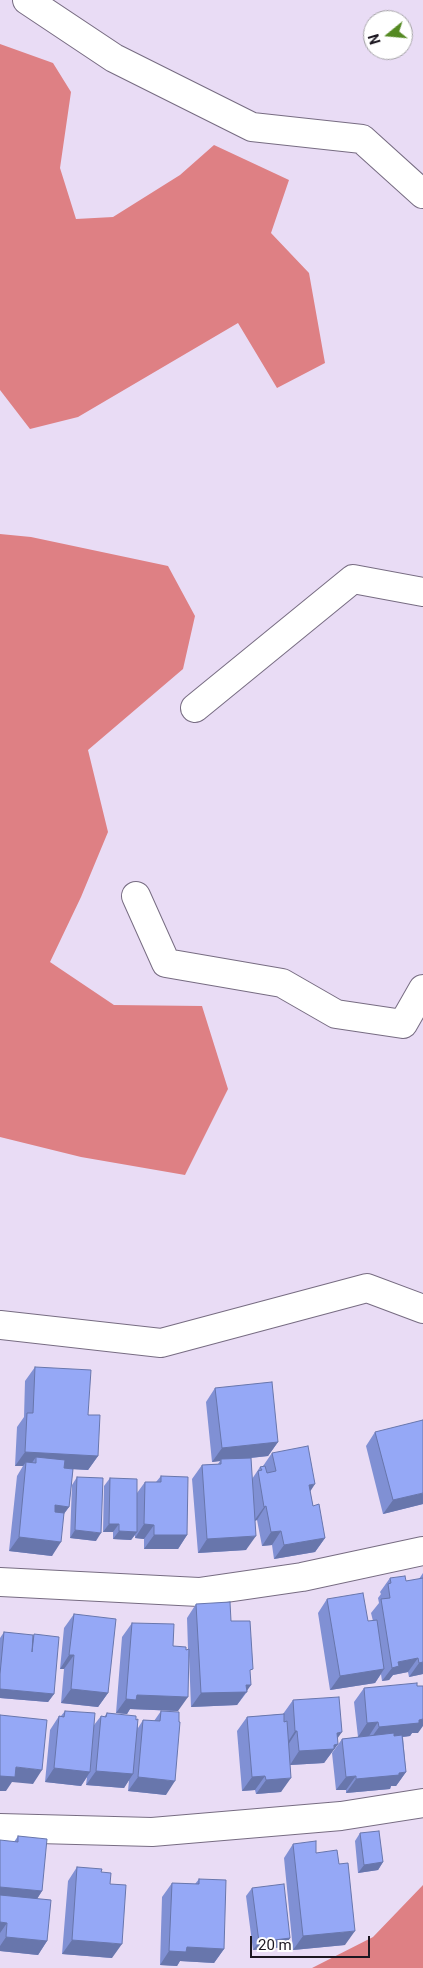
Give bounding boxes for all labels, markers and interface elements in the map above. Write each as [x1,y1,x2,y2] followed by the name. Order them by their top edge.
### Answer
[363,10,413,60] north arrow
[366,32,384,46] text: N
[253,1926,373,1958] scale bar
[258,1936,292,1954] text: 20 m

